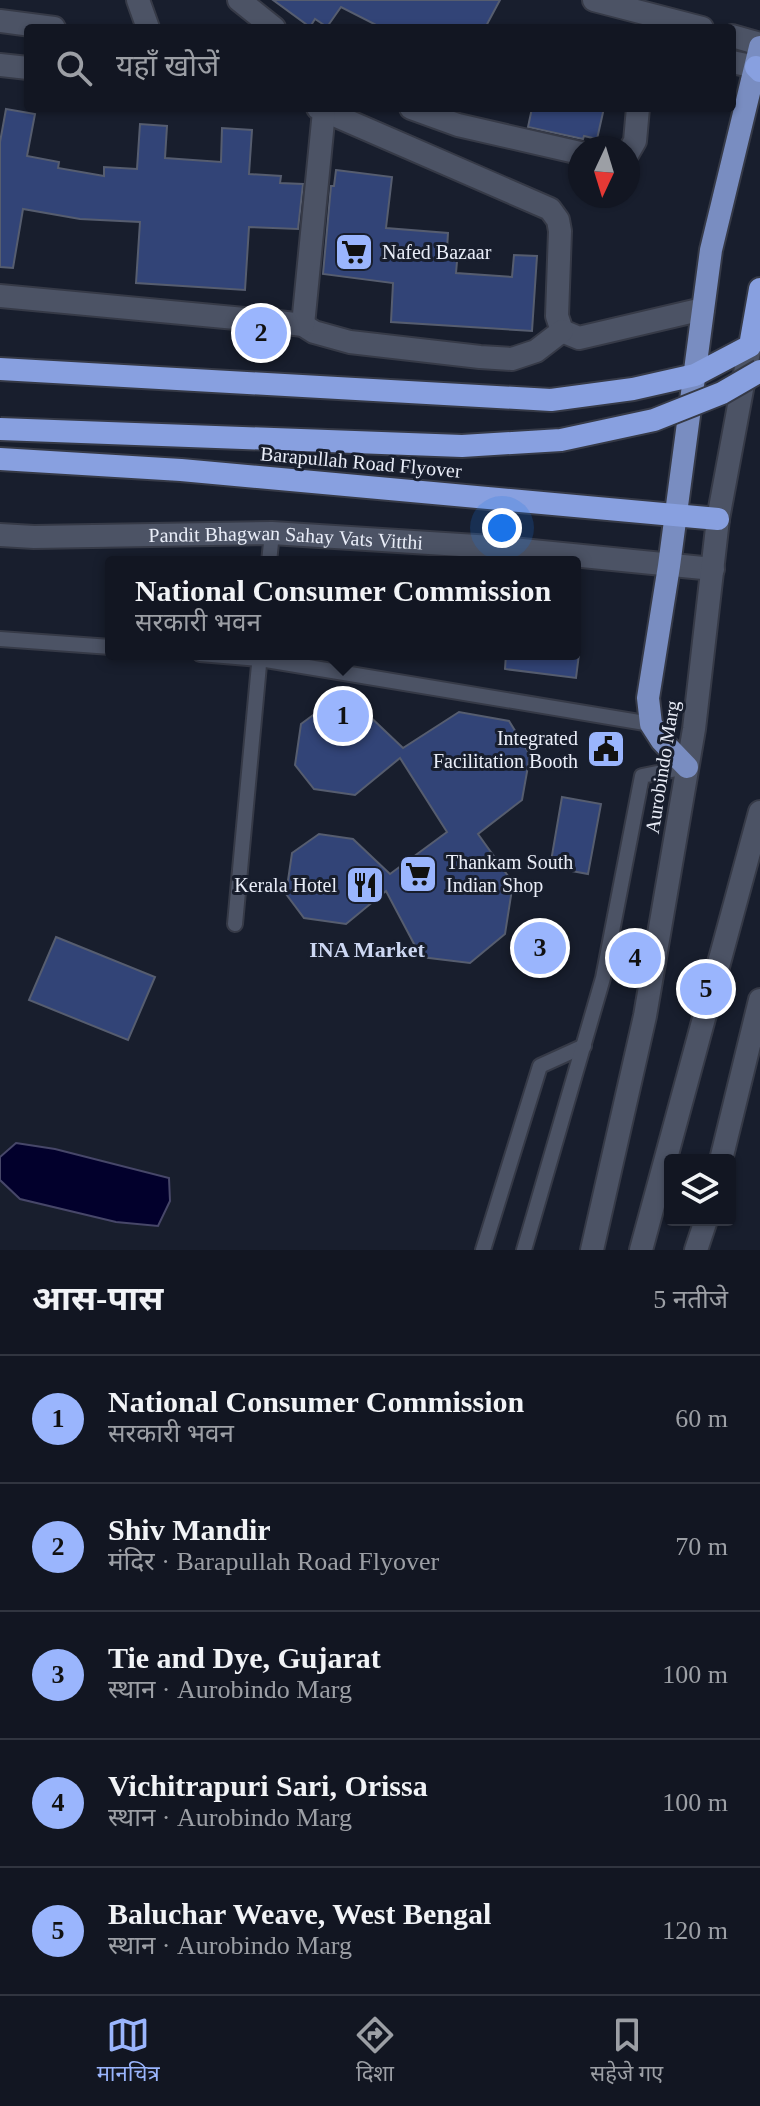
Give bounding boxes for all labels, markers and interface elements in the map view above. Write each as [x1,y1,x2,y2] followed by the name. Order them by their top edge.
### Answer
[24,24,736,112] search box
[52,46,96,90] icon: search
[116,49,219,82] text: यहाँ खोजें
[568,136,640,208] north arrow
[333,231,375,273] supermarket icon: Nafed Bazaar
[382,241,492,263] place label: Nafed Bazaar
[235,303,287,363] pin: 2
[259,442,463,483] street label: Barapullah Road Flyover
[482,508,522,548] your location
[148,522,424,554] street label: Pandit Bhagwan Sahay Vats Vitthi
[105,556,581,660] popup
[135,574,551,607] text: National Consumer Commission
[135,608,261,637] text: सरकारी भवन
[317,686,369,746] pin: 1
[641,699,684,835] street label: Aurobindo Marg
[433,727,578,772] place label: Integrated Facilitation Booth
[585,728,627,770] public building icon: Integrated Facilitation Booth
[446,851,573,897] place label: Thankam South Indian Shop
[397,853,439,895] supermarket icon: Thankam South Indian Shop
[344,864,386,906] restaurant icon: Kerala Hotel
[234,874,337,896] place label: Kerala Hotel
[514,918,566,978] pin: 3
[609,928,661,988] pin: 4
[309,937,425,962] district label: INA Market
[680,959,732,1019] pin: 5
[664,1154,736,1226] map controls
[664,1154,736,1226] button: layers
[32,1280,163,1317] text: आस-पास
[653,1285,728,1314] text: 5 नतीजे
[108,1385,524,1418] text: National Consumer Commission
[52,1404,65,1433] text: 1
[675,1404,728,1433] text: 60 m
[108,1419,234,1448] text: सरकारी भवन
[108,1513,271,1546] text: Shiv Mandir
[52,1532,65,1561] text: 2
[675,1532,728,1561] text: 70 m
[108,1547,439,1576] text: मंदिर · Barapullah Road Flyover
[108,1641,381,1674] text: Tie and Dye, Gujarat
[52,1660,65,1689] text: 3
[662,1660,728,1689] text: 100 m
[108,1675,352,1704] text: स्थान · Aurobindo Marg
[108,1769,428,1802] text: Vichitrapuri Sari, Orissa
[52,1788,65,1817] text: 4
[662,1788,728,1817] text: 100 m
[108,1803,352,1832] text: स्थान · Aurobindo Marg
[108,1897,491,1930] text: Baluchar Weave, West Bengal
[52,1916,65,1945] text: 5
[662,1916,728,1945] text: 120 m
[108,1931,352,1960] text: स्थान · Aurobindo Marg
[97,2013,160,2090] tab: मानचित्र
[353,2013,397,2090] tab: दिशा
[590,2013,663,2090] tab: सहेजे गए

